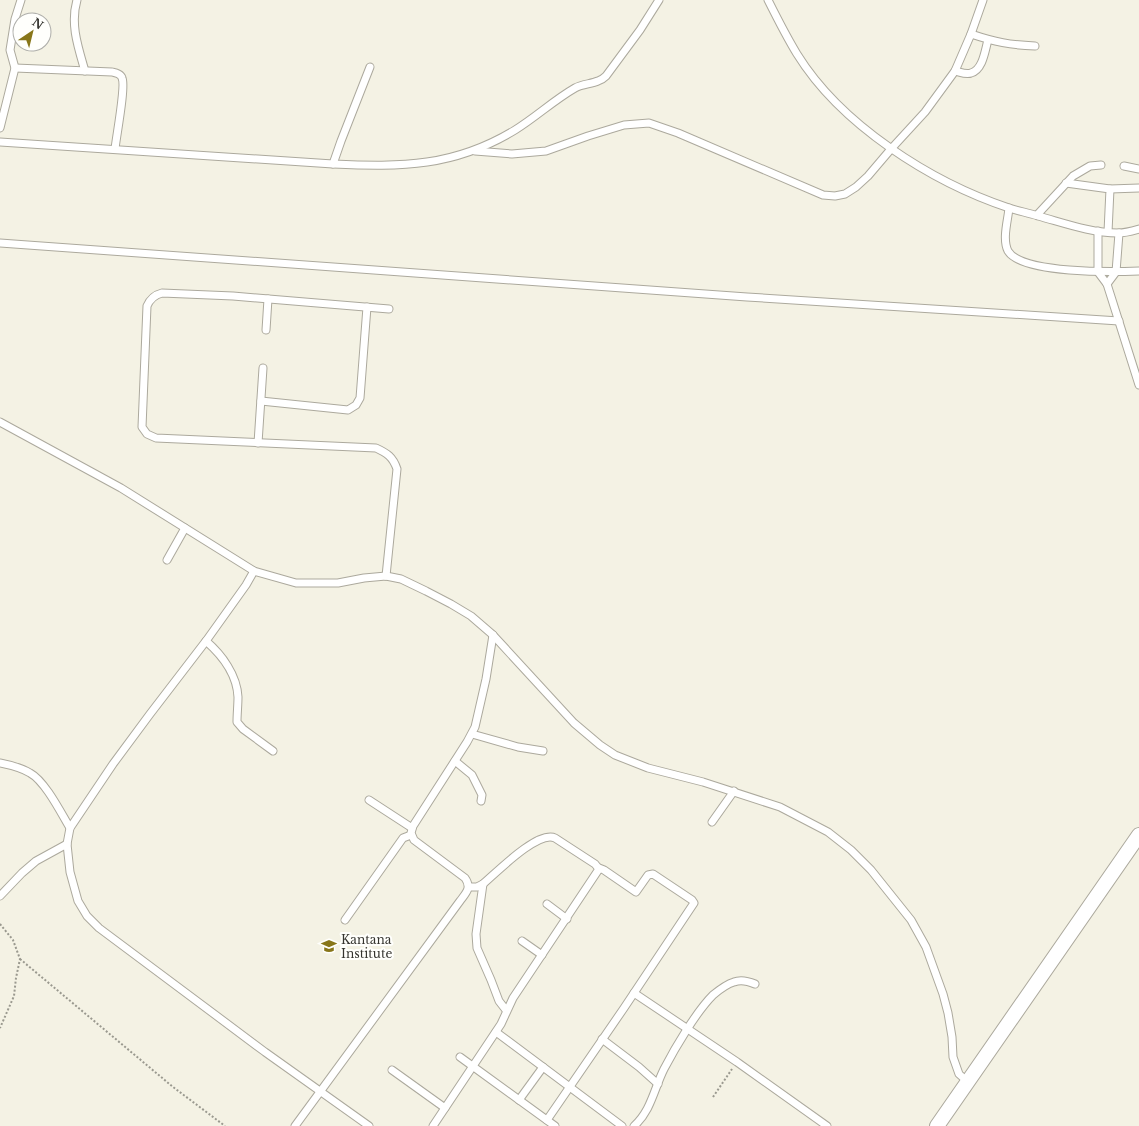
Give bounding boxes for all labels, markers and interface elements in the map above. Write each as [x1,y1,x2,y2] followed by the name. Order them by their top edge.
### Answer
[12,12,52,52] north arrow
[29,15,47,33] text: N
[341,932,392,961] place label: Kantana Institute
[320,937,338,955] school or university icon: Kantana Institute

